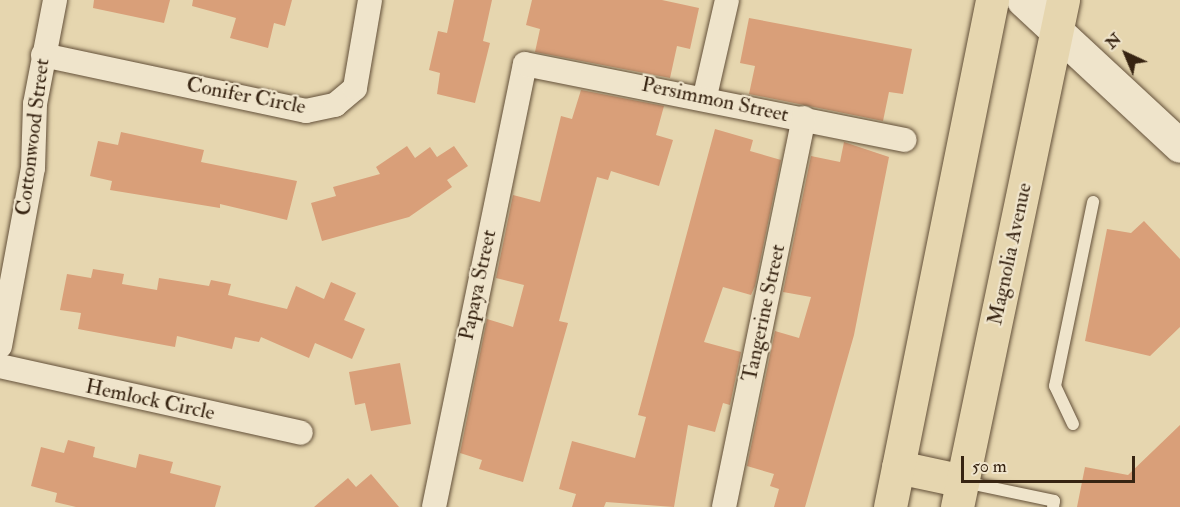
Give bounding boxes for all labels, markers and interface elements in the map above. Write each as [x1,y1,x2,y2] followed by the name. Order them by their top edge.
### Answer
[1096,24,1156,84] north arrow
[1101,29,1126,53] text: N
[11,57,55,217] street label: Cottonwood Street
[184,72,308,120] street label: Conifer Circle
[639,72,791,128] street label: Persimmon Street
[983,181,1037,327] street label: Magnolia Avenue
[454,227,502,343] street label: Papaya Street
[737,242,791,384] street label: Tangerine Street
[83,374,217,426] street label: Hemlock Circle
[964,444,1138,482] scale bar
[972,455,1007,478] text: 50 m

